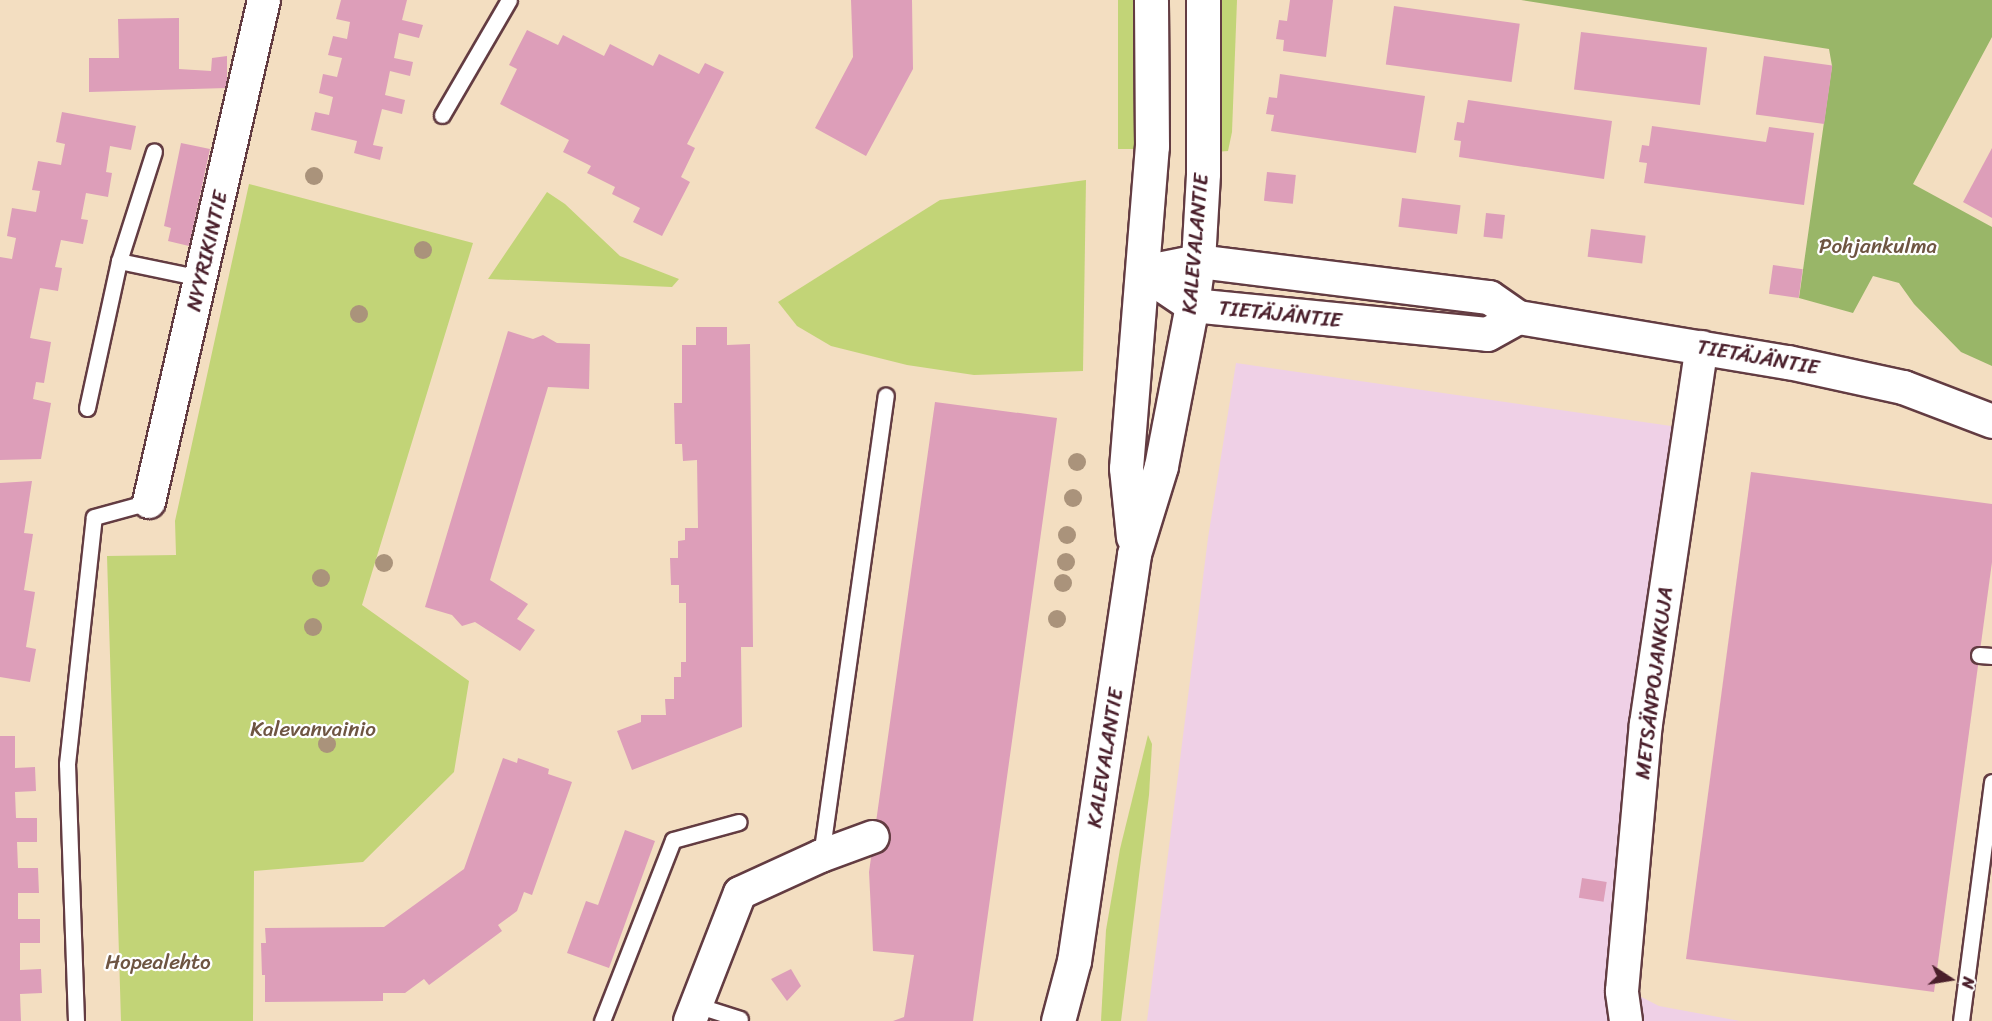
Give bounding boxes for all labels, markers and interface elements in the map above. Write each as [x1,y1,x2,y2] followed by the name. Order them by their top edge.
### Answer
[1176,173,1214,315] street label: KALEVALANTIE
[181,188,233,314] street label: NYYRIKINTIE
[1819,233,1937,259] park label: Pohjankulma
[1217,295,1343,333] street label: TIETÄJÄNTIE
[1695,334,1821,380] street label: TIETÄJÄNTIE
[1630,585,1678,781] street label: METSÄNPOJANKUJA
[1082,686,1128,830] street label: KALEVALANTIE
[250,716,376,742] park label: Kalevanvainio
[105,949,211,975] park label: Hopealehto
[1920,949,1980,1009] north arrow
[1953,974,1983,991] text: N

